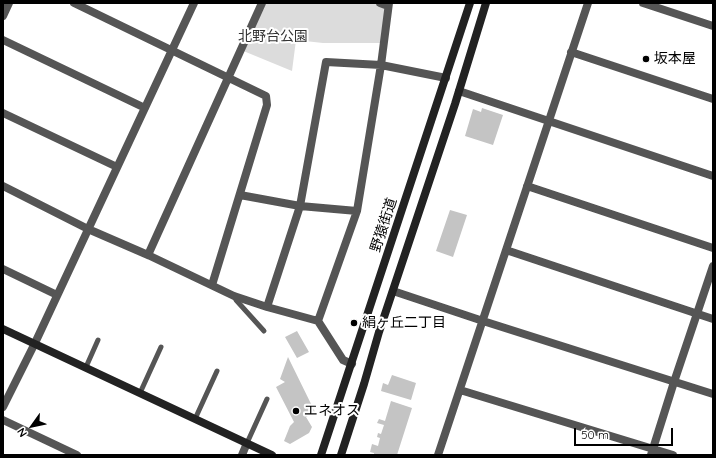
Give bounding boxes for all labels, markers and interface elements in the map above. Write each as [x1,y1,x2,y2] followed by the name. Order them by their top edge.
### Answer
[238,29,308,45] park label: 北野台公園
[654,51,696,67] place label: 坂本屋
[641,54,651,64] marker: 坂本屋
[367,196,401,254] street label: 野猿街道
[362,315,446,331] place label: 絹ヶ丘二丁目
[349,318,359,328] marker: 絹ヶ丘二丁目
[304,403,360,419] place label: エネオス
[12,406,52,446] north arrow
[291,406,301,416] marker: エネオス
[576,420,675,446] scale bar
[14,425,30,440] text: N
[581,427,609,442] text: 50 m

